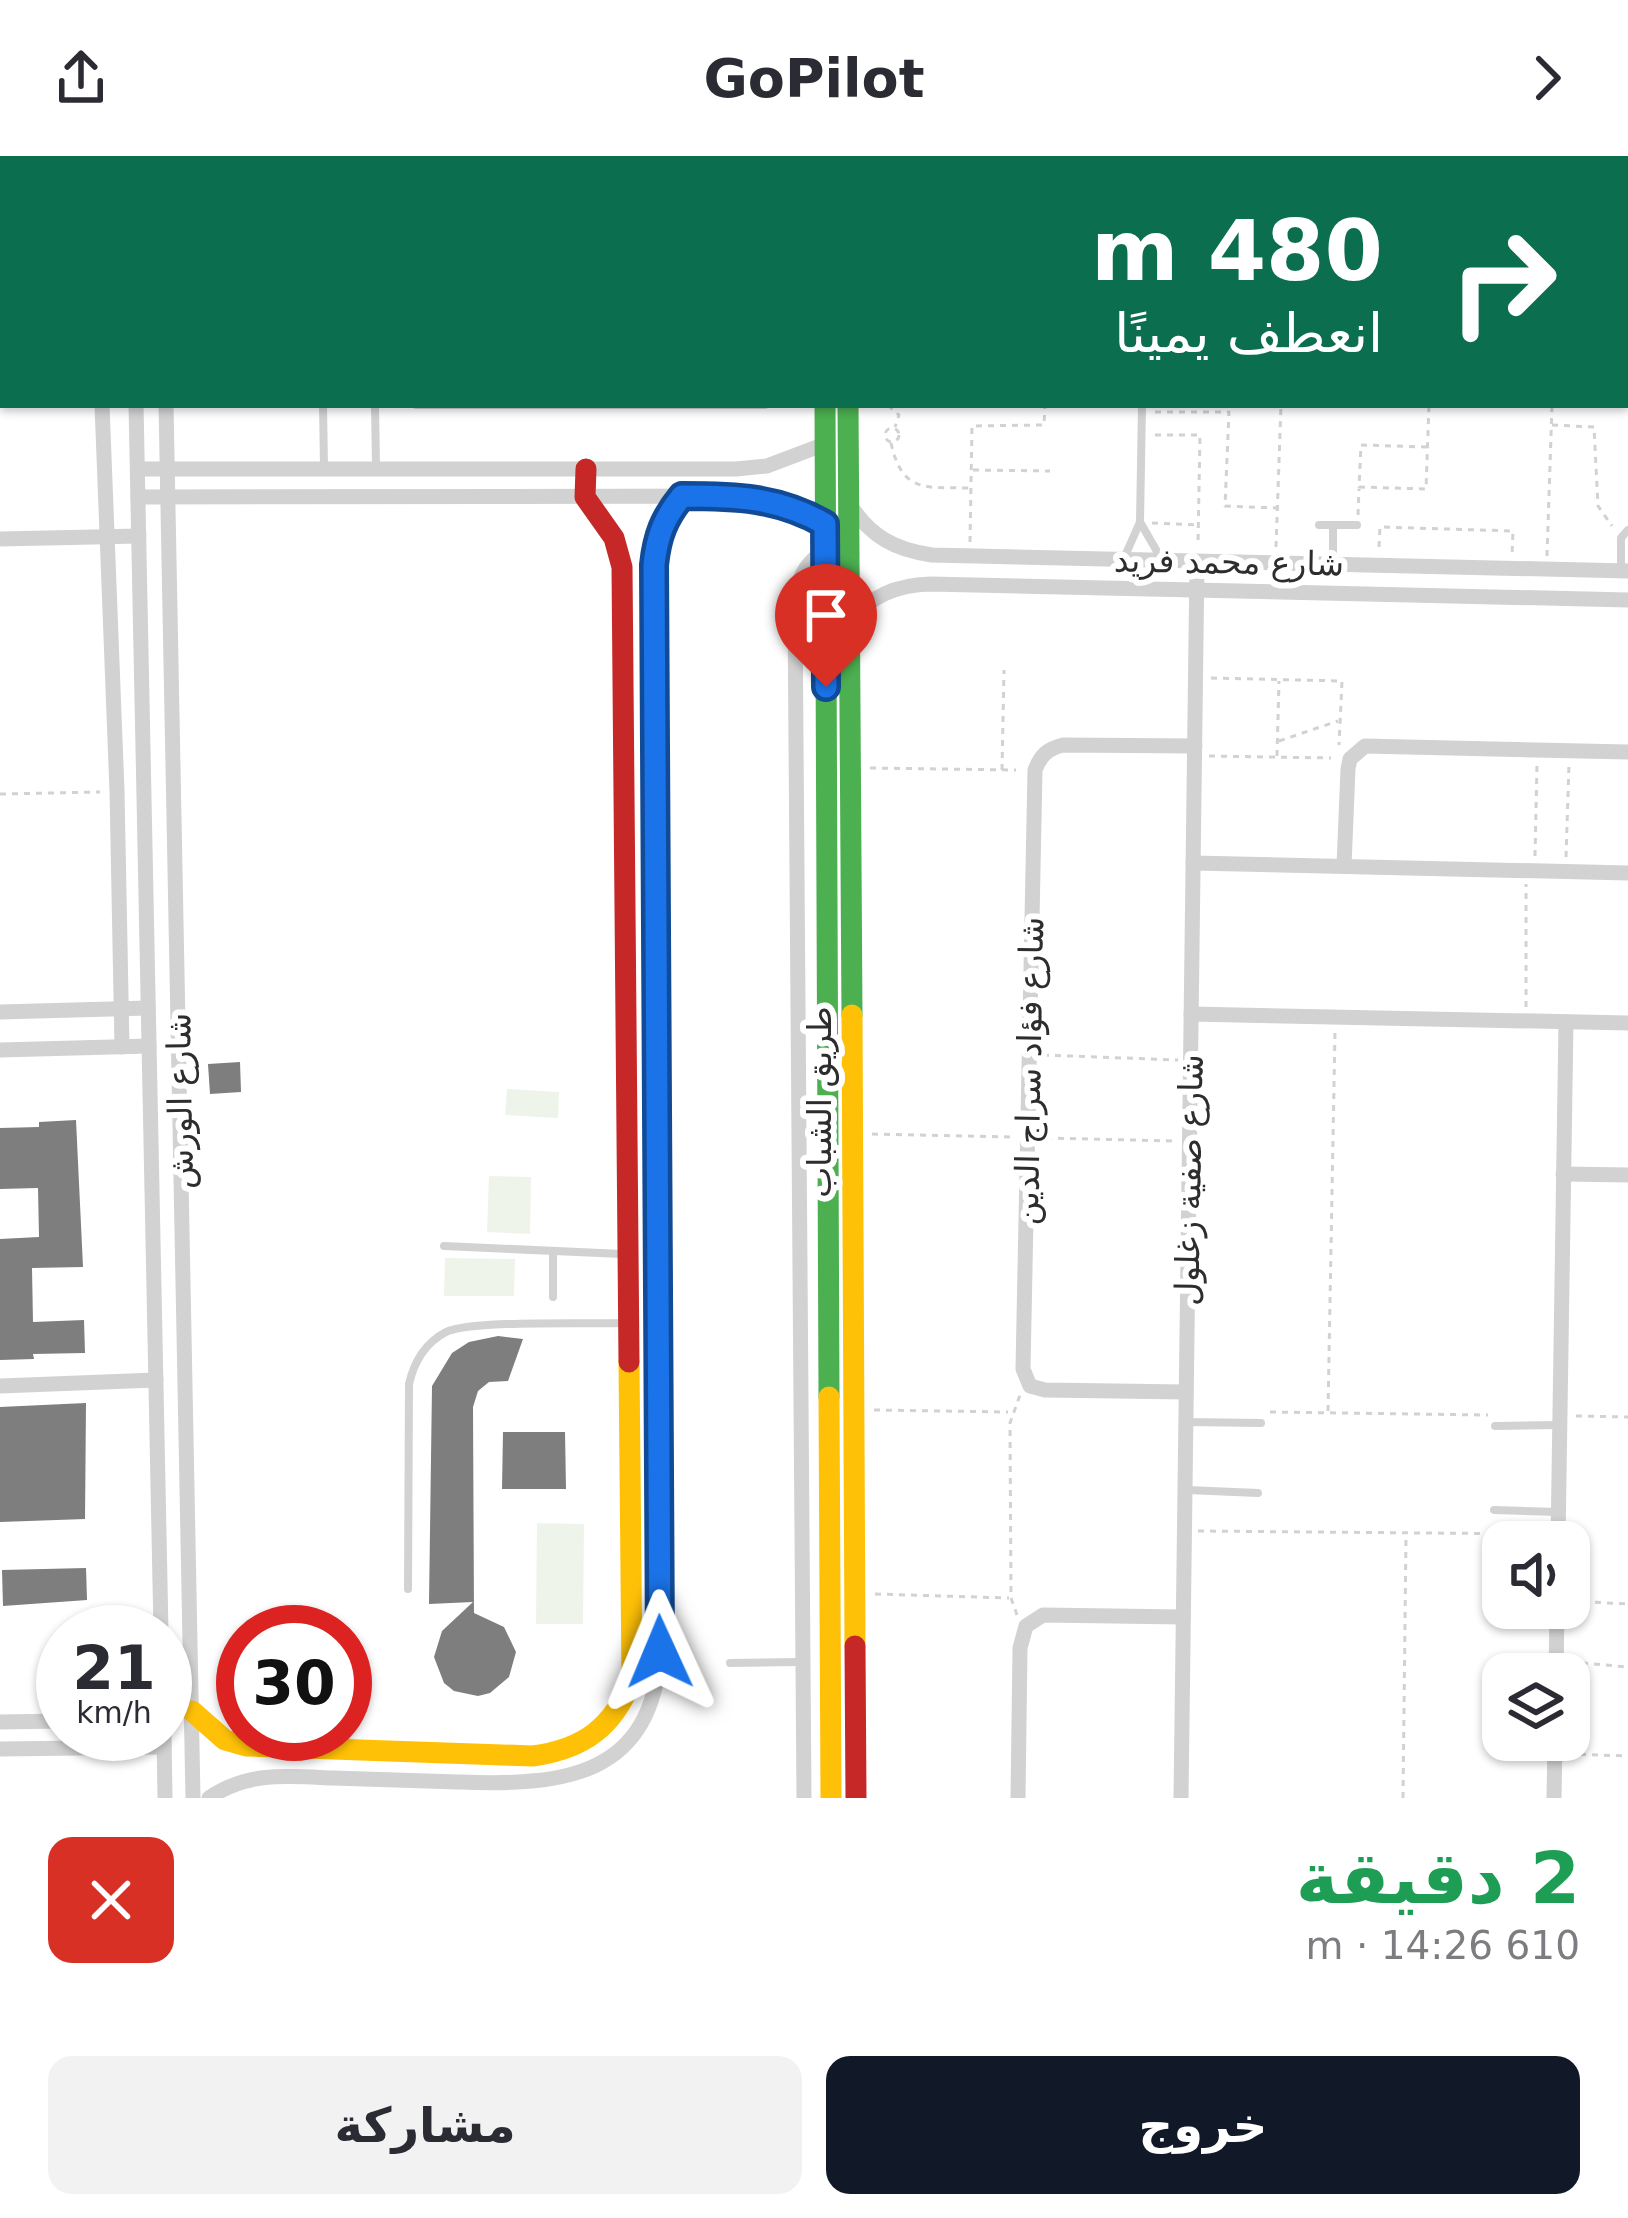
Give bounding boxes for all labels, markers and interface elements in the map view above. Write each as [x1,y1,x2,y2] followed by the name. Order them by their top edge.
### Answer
[48,45,114,111] icon: share
[1514,45,1580,111] icon: forward
[704,47,924,110] text: GoPilot
[1091,202,1383,300] text: 480 m
[1425,204,1581,360] icon: right
[1114,302,1383,365] text: انعطف يمينًا
[1114,540,1344,584] street label: شارع محمد فريد
[775,564,877,687] pin
[793,582,859,648] icon: arrive
[1007,916,1052,1226] street label: شارع فؤاد سراج الدين
[800,1006,840,1198] street label: طريق الشباب
[159,1013,201,1189] street label: شارع الورش
[1167,1054,1211,1306] street label: شارع صفية زغلول
[1482,1521,1590,1761] map controls
[1482,1521,1590,1629] button: sound
[597,1589,723,1715] position arrow
[216,1605,372,1761] speed limit sign: 30
[72,1633,156,1703] text: 21
[1482,1653,1590,1761] button: layers
[76,1695,152,1730] text: km/h
[1296,1836,1580,1920] text: 2 دقيقة
[48,1837,174,1963] button: close
[1306,1923,1580,1968] text: 610 m · 14:26
[48,2056,802,2194] button: مشاركة
[826,2056,1580,2194] button: خروج

